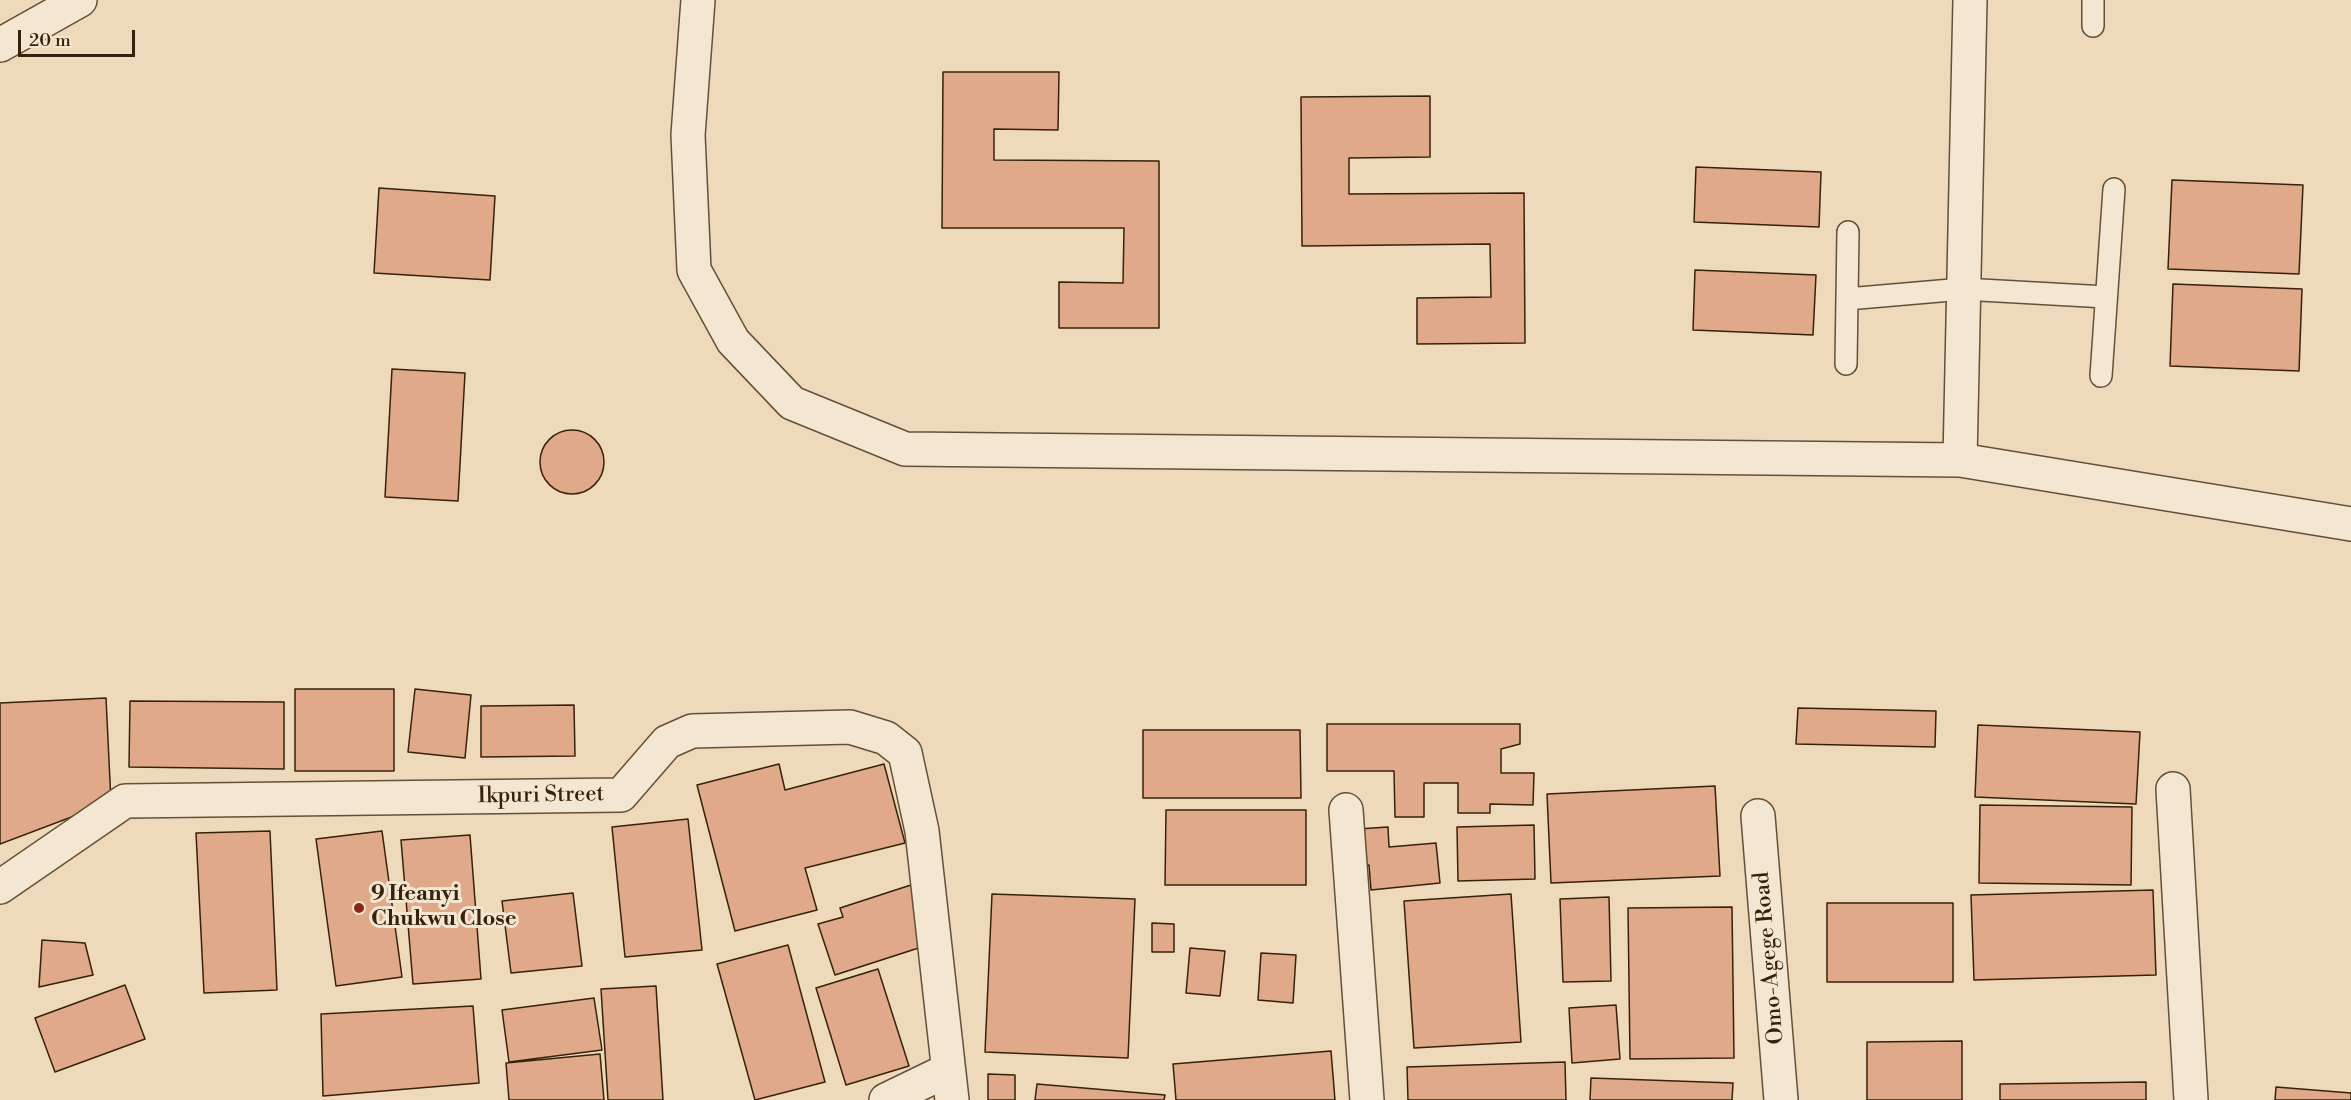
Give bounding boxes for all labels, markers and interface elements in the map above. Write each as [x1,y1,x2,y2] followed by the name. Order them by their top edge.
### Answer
[21,18,138,56] scale bar
[29,29,71,52] text: 20 m
[477,782,605,810] street label: Ikpuri Street
[1749,871,1791,1045] street label: Omo-Agege Road
[371,882,517,933] place label: 9 Ifeanyi Chukwu Close
[352,901,366,915] marker: 9 Ifeanyi Chukwu Close

